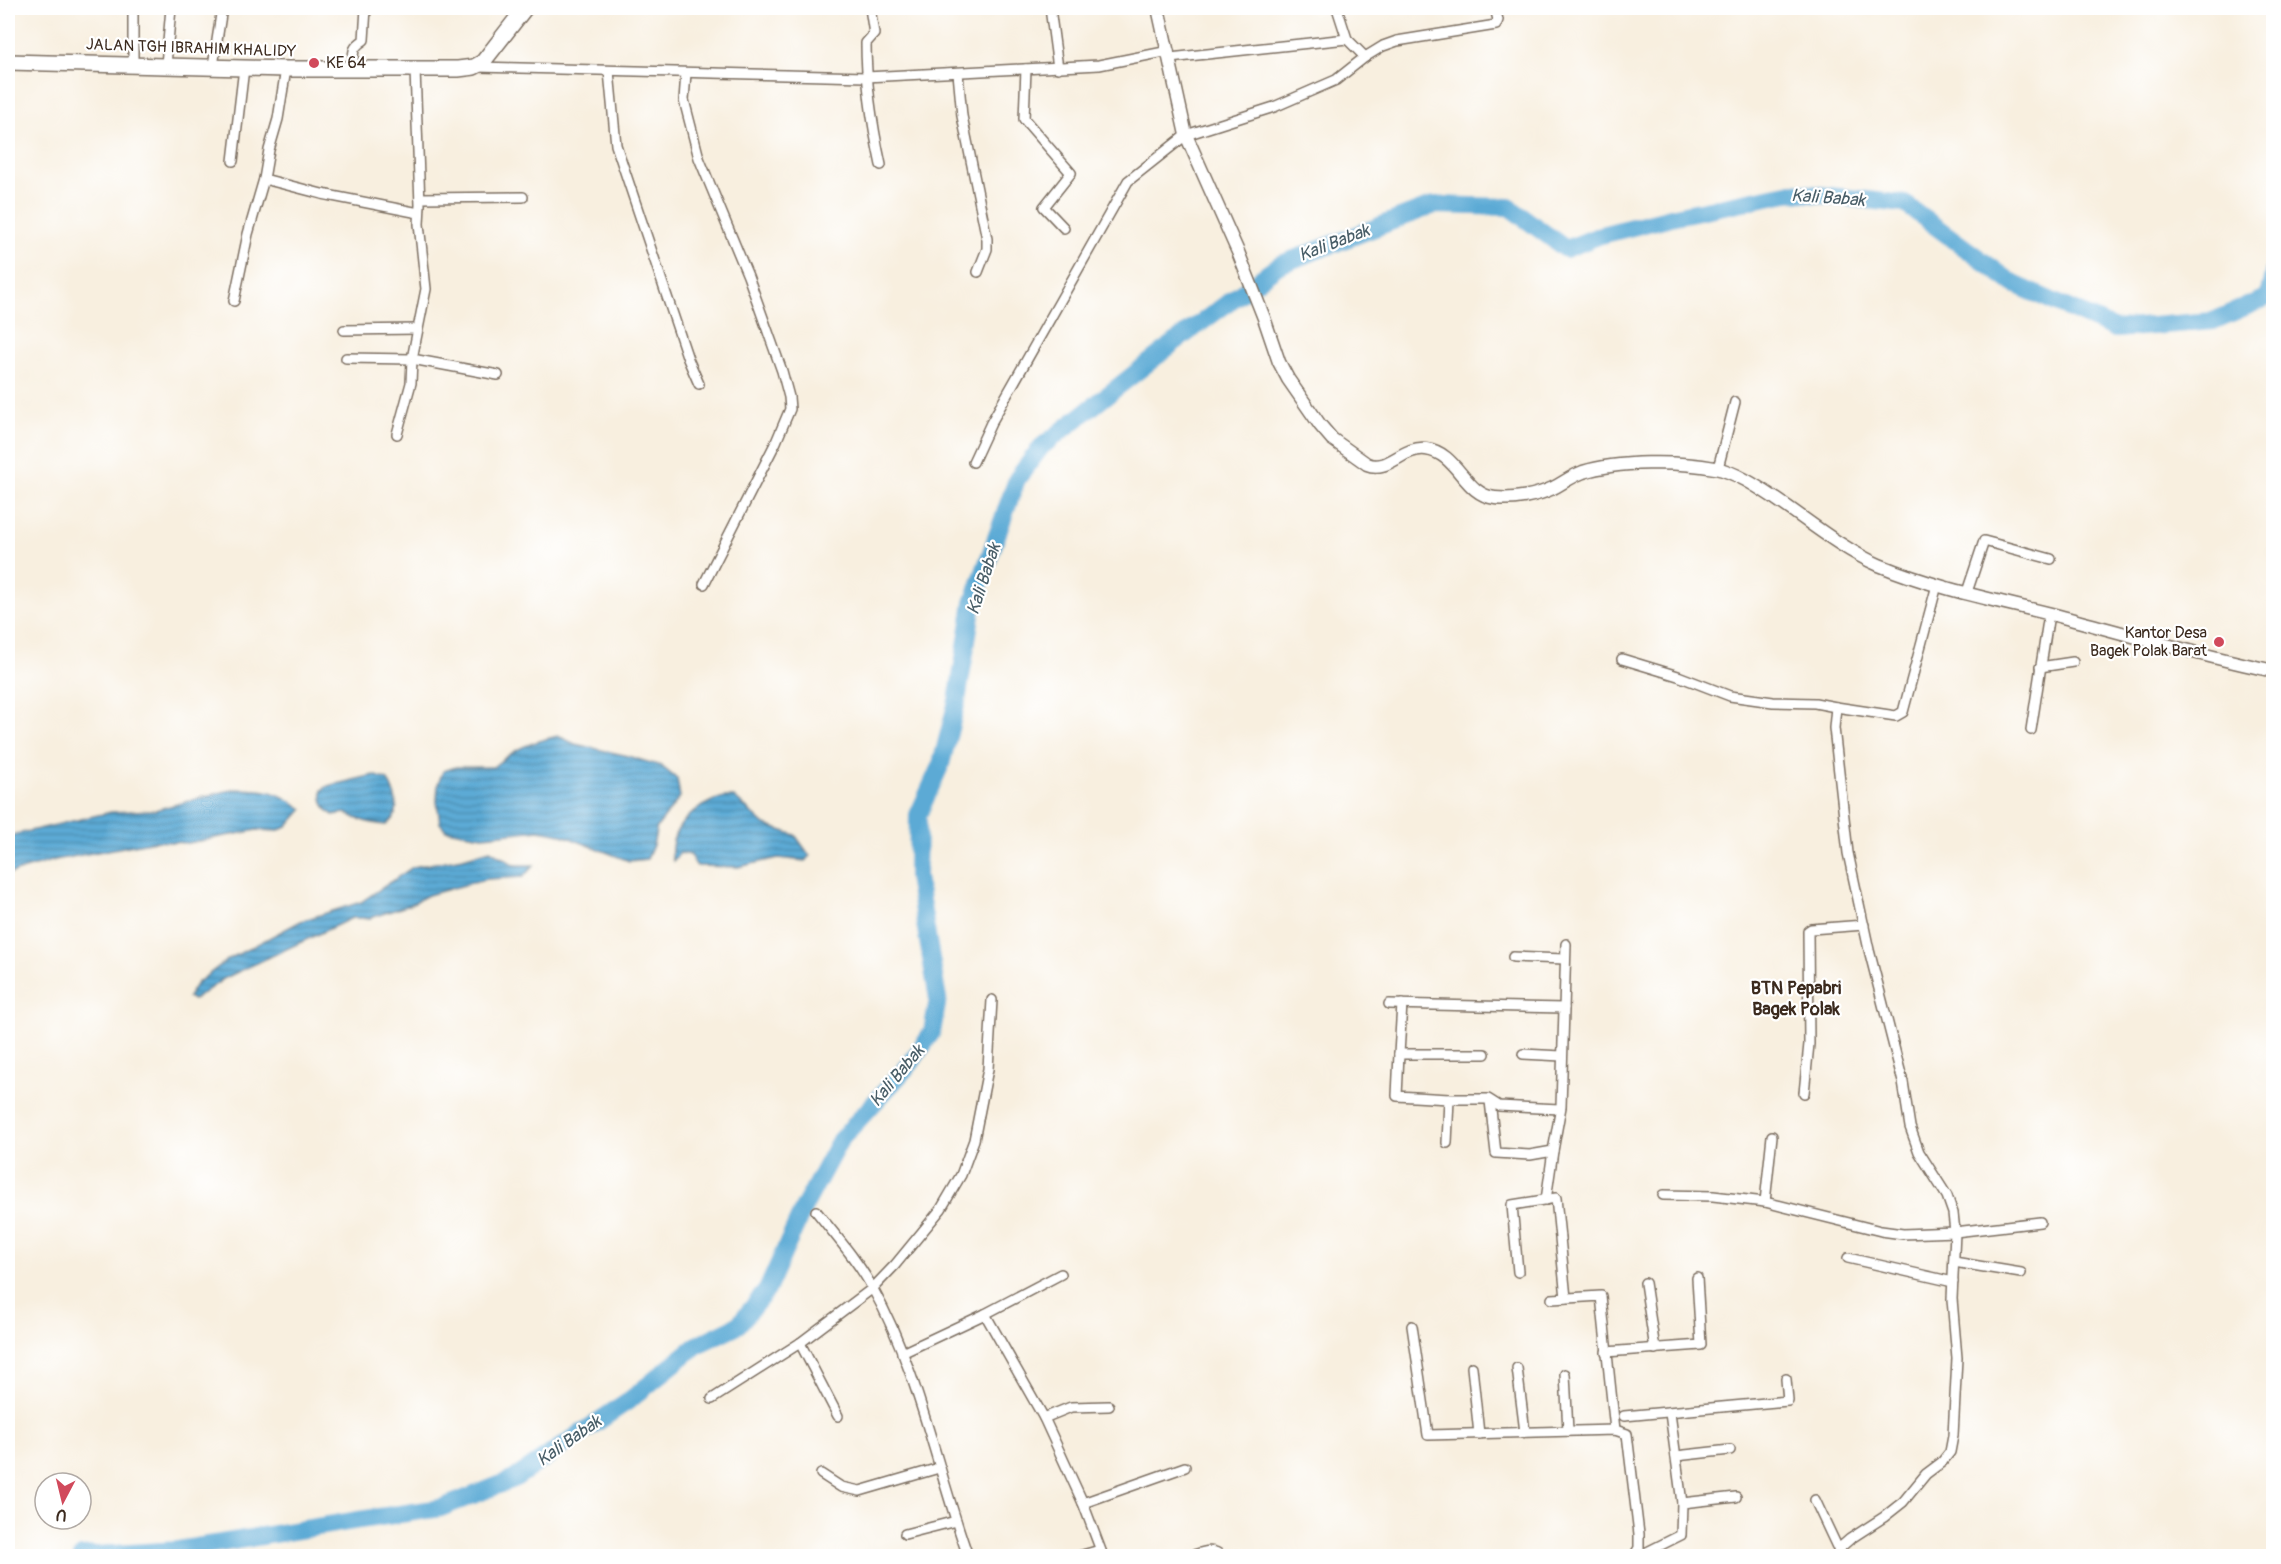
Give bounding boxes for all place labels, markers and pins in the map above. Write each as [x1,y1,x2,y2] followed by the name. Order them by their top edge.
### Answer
[326,53,366,73] place label: KE 64
[307,56,321,70] marker: KE 64
[2090,623,2208,661] place label: Kantor Desa Bagek Polak Barat
[2212,635,2226,649] marker: Kantor Desa Bagek Polak Barat

